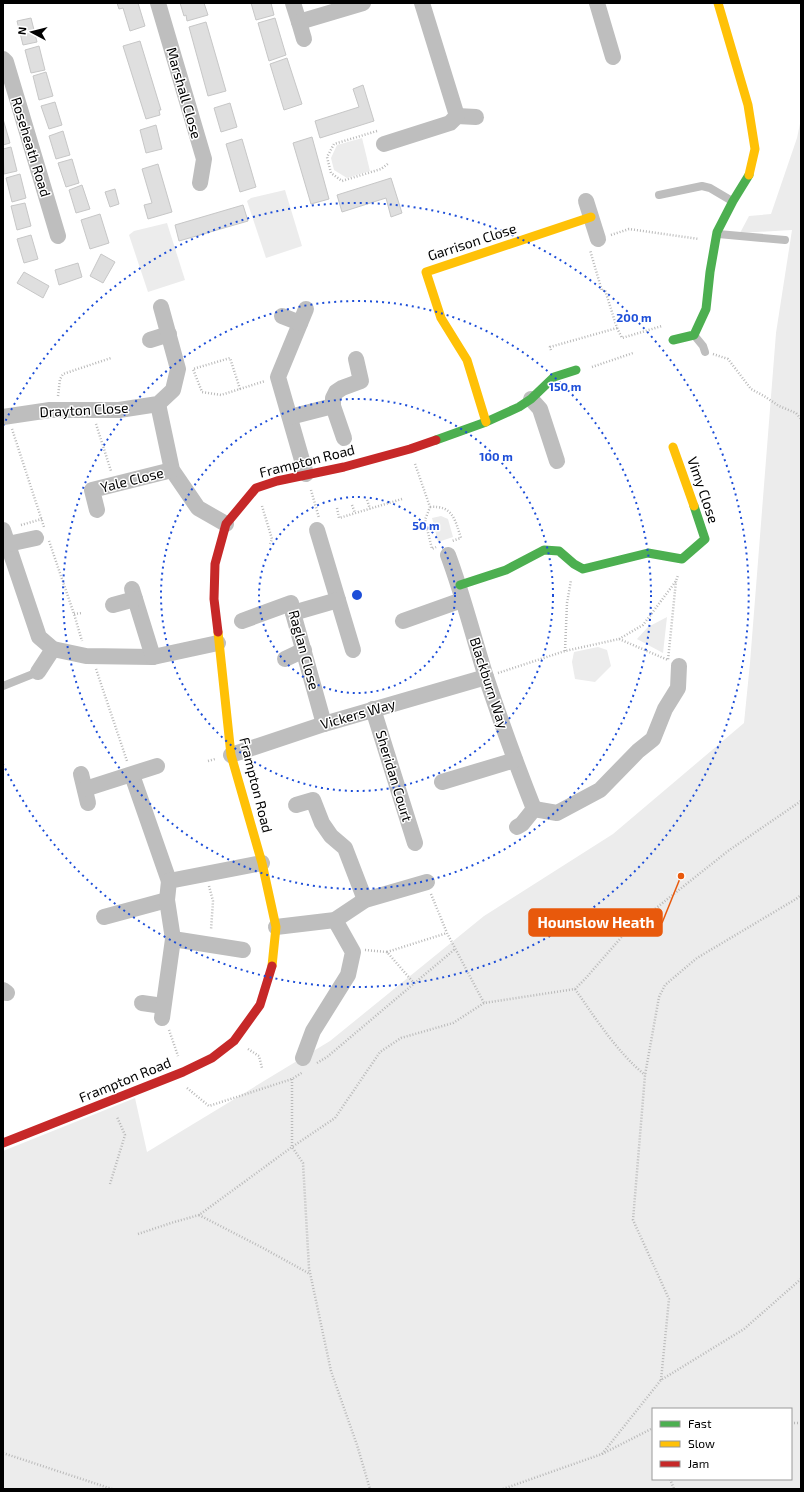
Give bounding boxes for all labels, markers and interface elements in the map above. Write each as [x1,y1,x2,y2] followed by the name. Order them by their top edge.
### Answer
[12,12,52,52] north arrow
[15,26,29,35] text: N
[163,45,206,141] street label: Marshall Close
[8,95,55,199] street label: Roseheath Road
[425,219,518,264] street label: Garrison Close
[616,310,652,324] text: 200 m
[549,379,581,393] text: 150 m
[39,399,129,420] street label: Drayton Close
[257,440,356,481] street label: Frampton Road
[479,449,513,463] text: 100 m
[684,454,723,525] street label: Vimy Close
[99,463,165,496] street label: Yale Close
[412,518,440,532] text: 50 m
[350,588,364,602] centre of rings
[286,608,323,692] street label: Raglan Close
[467,635,512,731] street label: Blackburn Way
[318,695,398,732] street label: Vickers Way
[373,728,416,823] street label: Sheridan Court
[236,735,277,834] street label: Frampton Road
[529,909,662,936] callout: Hounslow Heath
[537,913,655,931] text: Hounslow Heath
[76,1053,173,1106] street label: Frampton Road
[652,1408,792,1480] legend
[688,1416,712,1430] text: Fast
[688,1436,715,1450] text: Slow
[688,1456,709,1470] text: Jam

